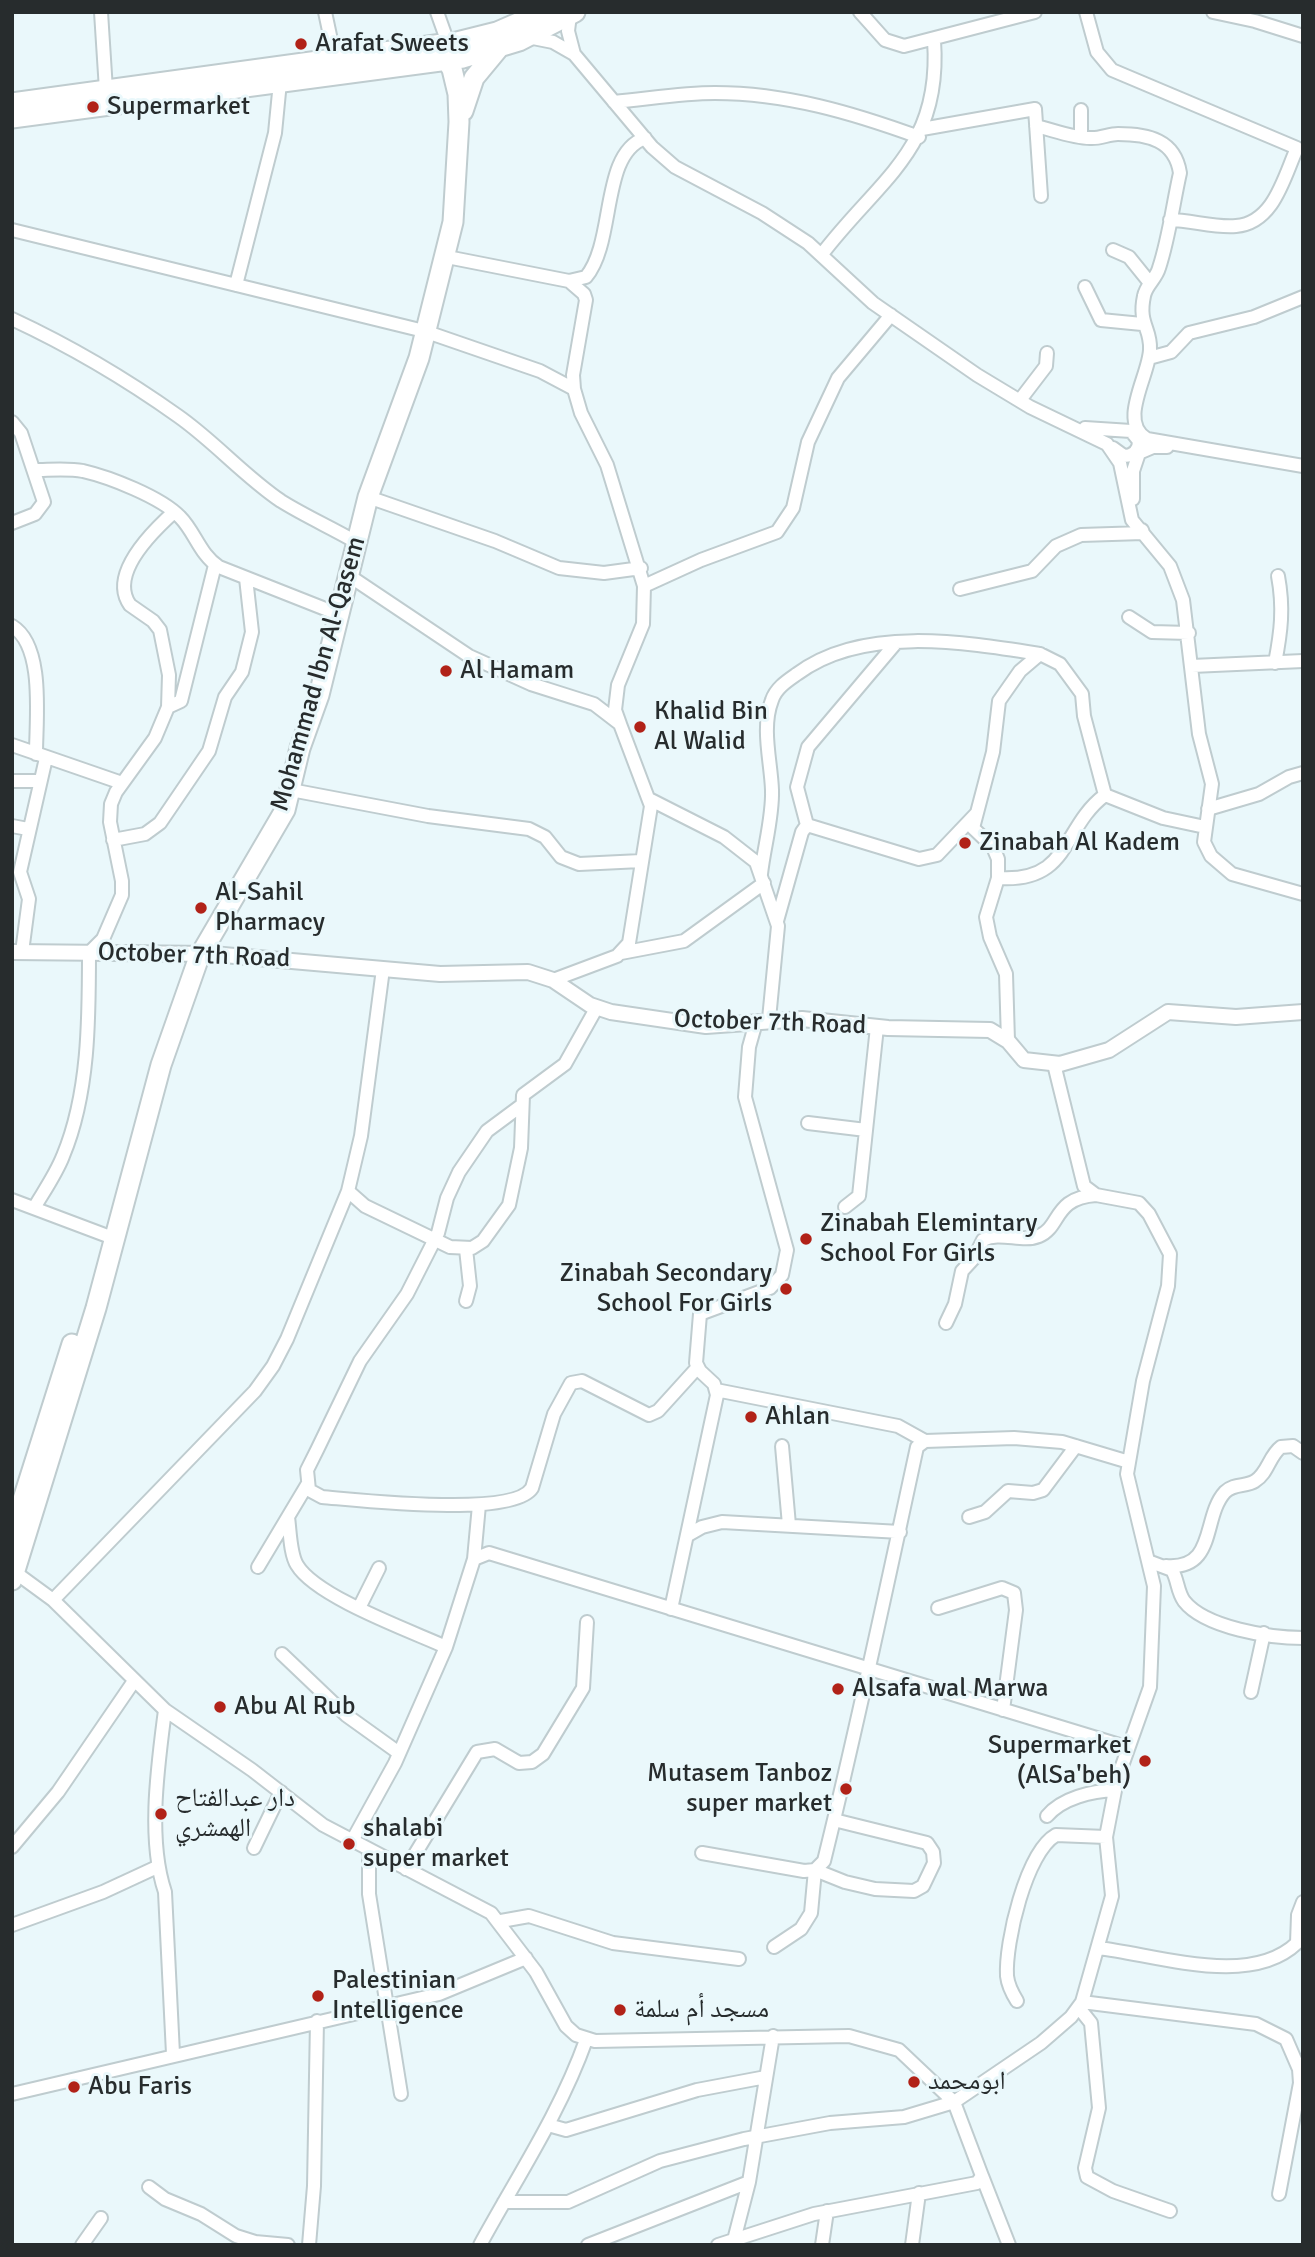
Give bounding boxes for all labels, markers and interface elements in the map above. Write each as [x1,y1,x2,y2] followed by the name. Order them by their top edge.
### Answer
[315,28,469,60] place label: Arafat Sweets
[293,36,309,52] marker: Arafat Sweets
[107,91,250,123] place label: Supermarket
[85,99,101,115] marker: Supermarket
[265,533,373,815] street label: Mohammad Ibn Al-Qasem
[460,655,574,687] place label: Al Hamam
[438,663,454,679] marker: Al Hamam
[654,696,768,758] place label: Khalid Bin Al Walid
[632,719,648,735] marker: Khalid Bin Al Walid
[979,827,1180,859] place label: Zinabah Al Kadem
[957,835,973,851] marker: Zinabah Al Kadem
[215,877,325,938] place label: Al-Sahil Pharmacy
[193,900,209,916] marker: Al-Sahil Pharmacy
[97,937,291,975] street label: October 7th Road
[673,1004,867,1042] street label: October 7th Road
[820,1208,1038,1270] place label: Zinabah Elemintary School For Girls
[798,1231,814,1247] marker: Zinabah Elemintary School For Girls
[560,1258,772,1320] place label: Zinabah Secondary School For Girls
[778,1281,794,1297] marker: Zinabah Secondary School For Girls
[765,1401,830,1433] place label: Ahlan
[743,1409,759,1425] marker: Ahlan
[852,1673,1049,1705] place label: Alsafa wal Marwa
[830,1681,846,1697] marker: Alsafa wal Marwa
[234,1691,356,1723] place label: Abu Al Rub
[212,1699,228,1715] marker: Abu Al Rub
[988,1730,1131,1792] place label: Supermarket (AlSa'beh)
[1137,1753,1153,1769] marker: Supermarket (AlSa'beh)
[647,1758,832,1820] place label: Mutasem Tanboz super market
[838,1781,854,1797] marker: Mutasem Tanboz super market
[175,1783,295,1844] place label: دار عبدالفتاح الهمشري
[153,1806,169,1822] marker: دار عبدالفتاح الهمشري
[363,1813,509,1874] place label: shalabi super market
[341,1836,357,1852] marker: shalabi super market
[332,1965,464,2026] place label: Palestinian Intelligence
[310,1988,326,2004] marker: Palestinian Intelligence
[634,1994,769,2026] place label: مسجد أم سلمة
[612,2002,628,2018] marker: مسجد أم سلمة
[928,2066,1006,2098] place label: ابومحمد
[88,2071,192,2103] place label: Abu Faris
[906,2074,922,2090] marker: ابومحمد
[66,2079,82,2095] marker: Abu Faris

